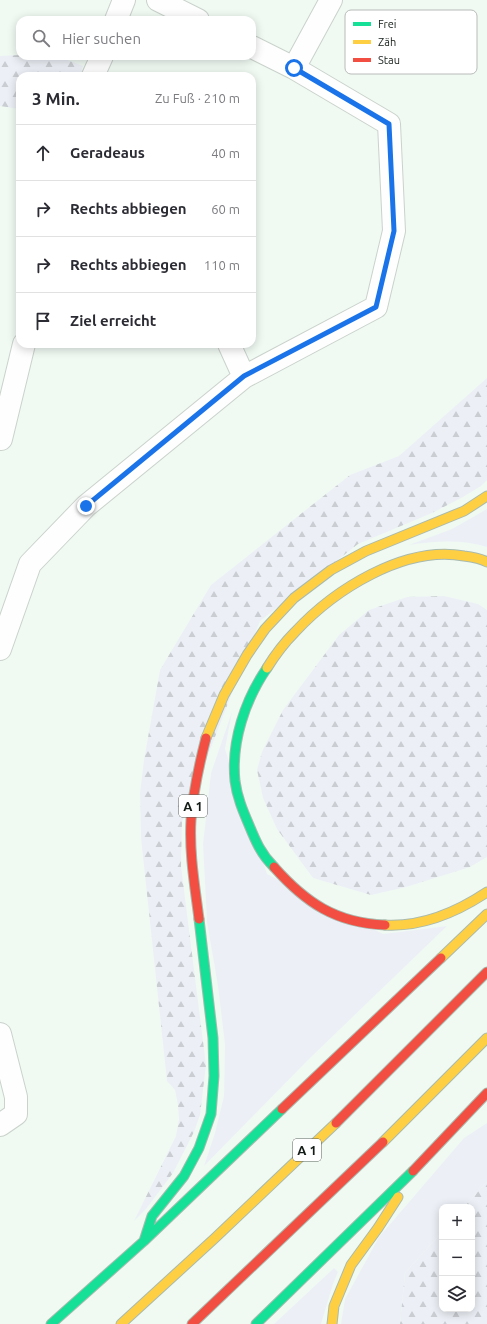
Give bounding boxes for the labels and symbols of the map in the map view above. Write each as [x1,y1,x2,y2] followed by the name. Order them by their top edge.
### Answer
[345,10,477,74] legend
[378,18,397,30] text: Frei
[378,36,396,48] text: Zäh
[378,54,400,66] text: Stau
[285,59,303,77] route start
[77,497,95,515] route end
[179,795,207,817] road number: A 1
[293,1139,321,1161] road number: A 1

